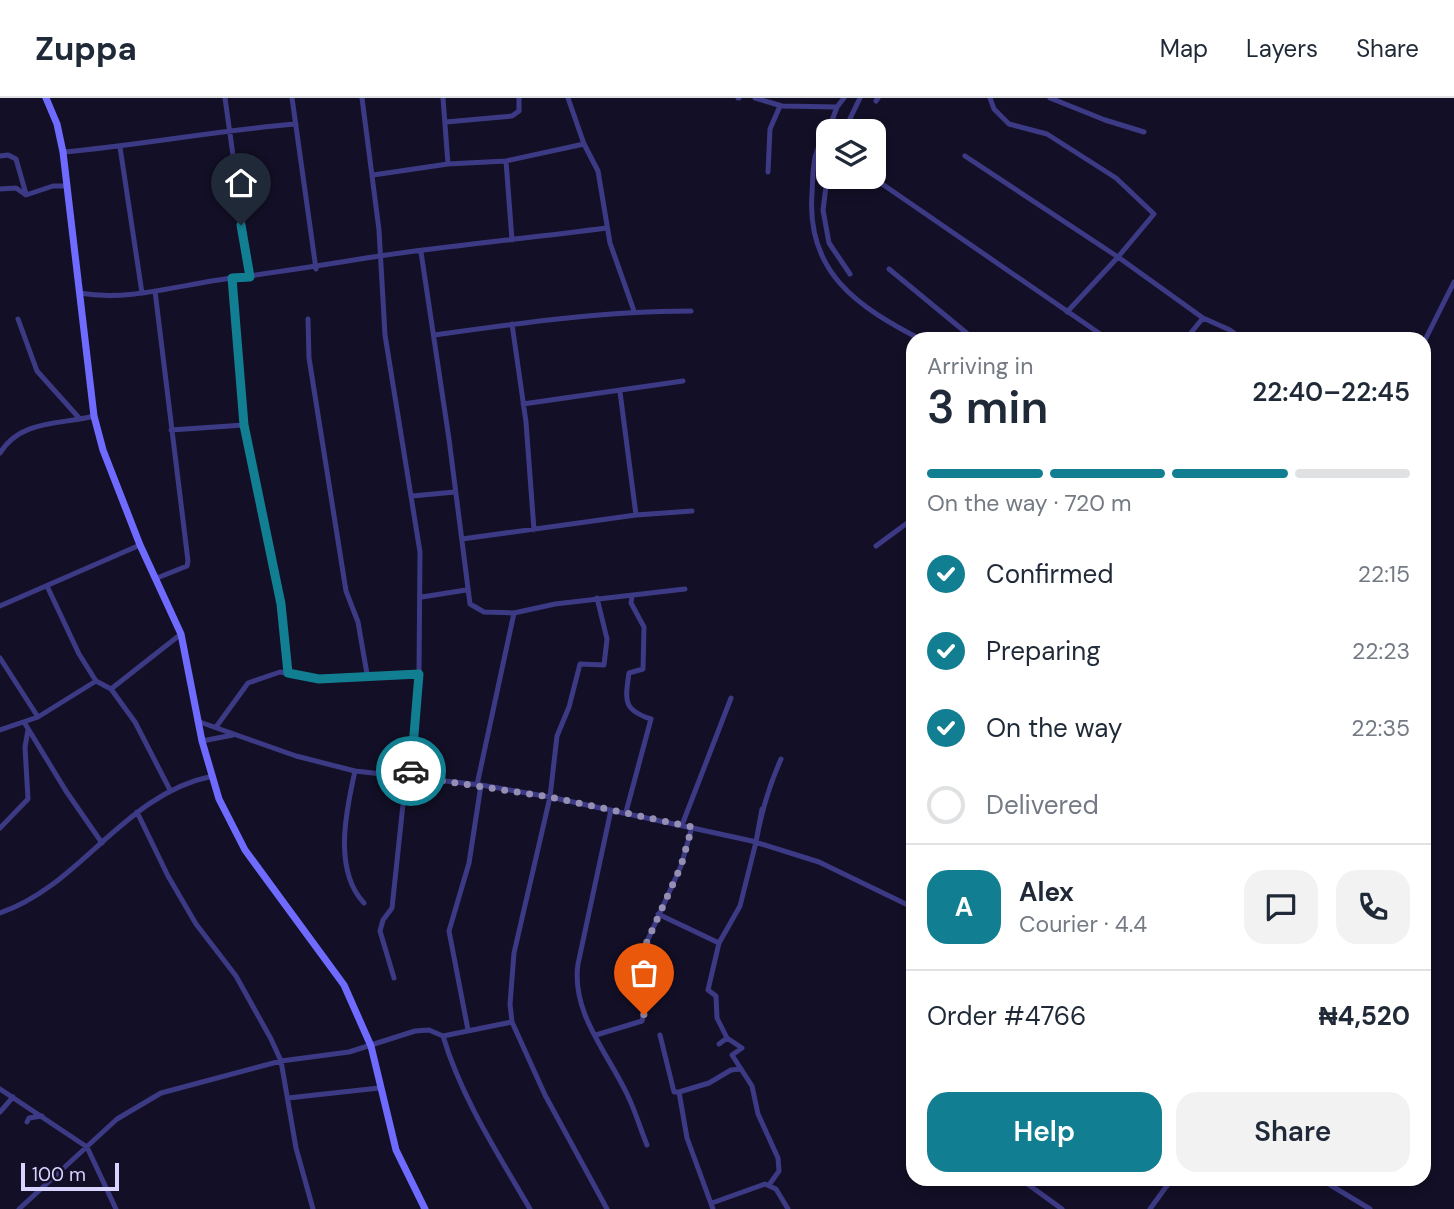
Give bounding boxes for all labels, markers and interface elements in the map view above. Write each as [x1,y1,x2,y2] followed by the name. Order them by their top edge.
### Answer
[35,27,137,70] text: Zuppa
[1160,33,1208,64] text: Map
[1246,33,1318,64] text: Layers
[1356,33,1419,64] text: Share
[816,119,886,189] map controls
[816,119,886,189] button: layers
[211,153,271,225] pin
[222,164,260,202] icon: home
[927,351,1033,381] text: Arriving in
[1252,375,1410,409] text: 22:40–22:45
[927,377,1048,437] text: 3 min
[927,488,1131,518] text: On the way · 720 m
[927,555,965,593] icon: check
[986,557,1113,591] text: Confirmed
[1358,559,1410,589] text: 22:15
[927,632,965,670] icon: check
[986,634,1101,668] text: Preparing
[1352,636,1410,666] text: 22:23
[927,709,965,747] icon: check
[986,711,1122,745] text: On the way
[1351,713,1410,743] text: 22:35
[376,736,446,806] courier
[392,752,430,790] icon: car
[986,788,1099,822] text: Delivered
[1244,870,1318,944] button: chat
[1336,870,1410,944] button: phone
[1019,875,1074,909] text: Alex
[955,890,973,924] text: A
[1019,909,1147,939] text: Courier · 4.4
[614,943,674,1015] pin
[625,954,663,992] icon: bag
[927,999,1086,1033] text: Order #4766
[1319,999,1410,1033] text: ₦4,520
[927,1092,1162,1172] button: Help
[1176,1092,1410,1172] button: Share
[21,1160,119,1192] scale bar
[32,1162,86,1187] text: 100 m

